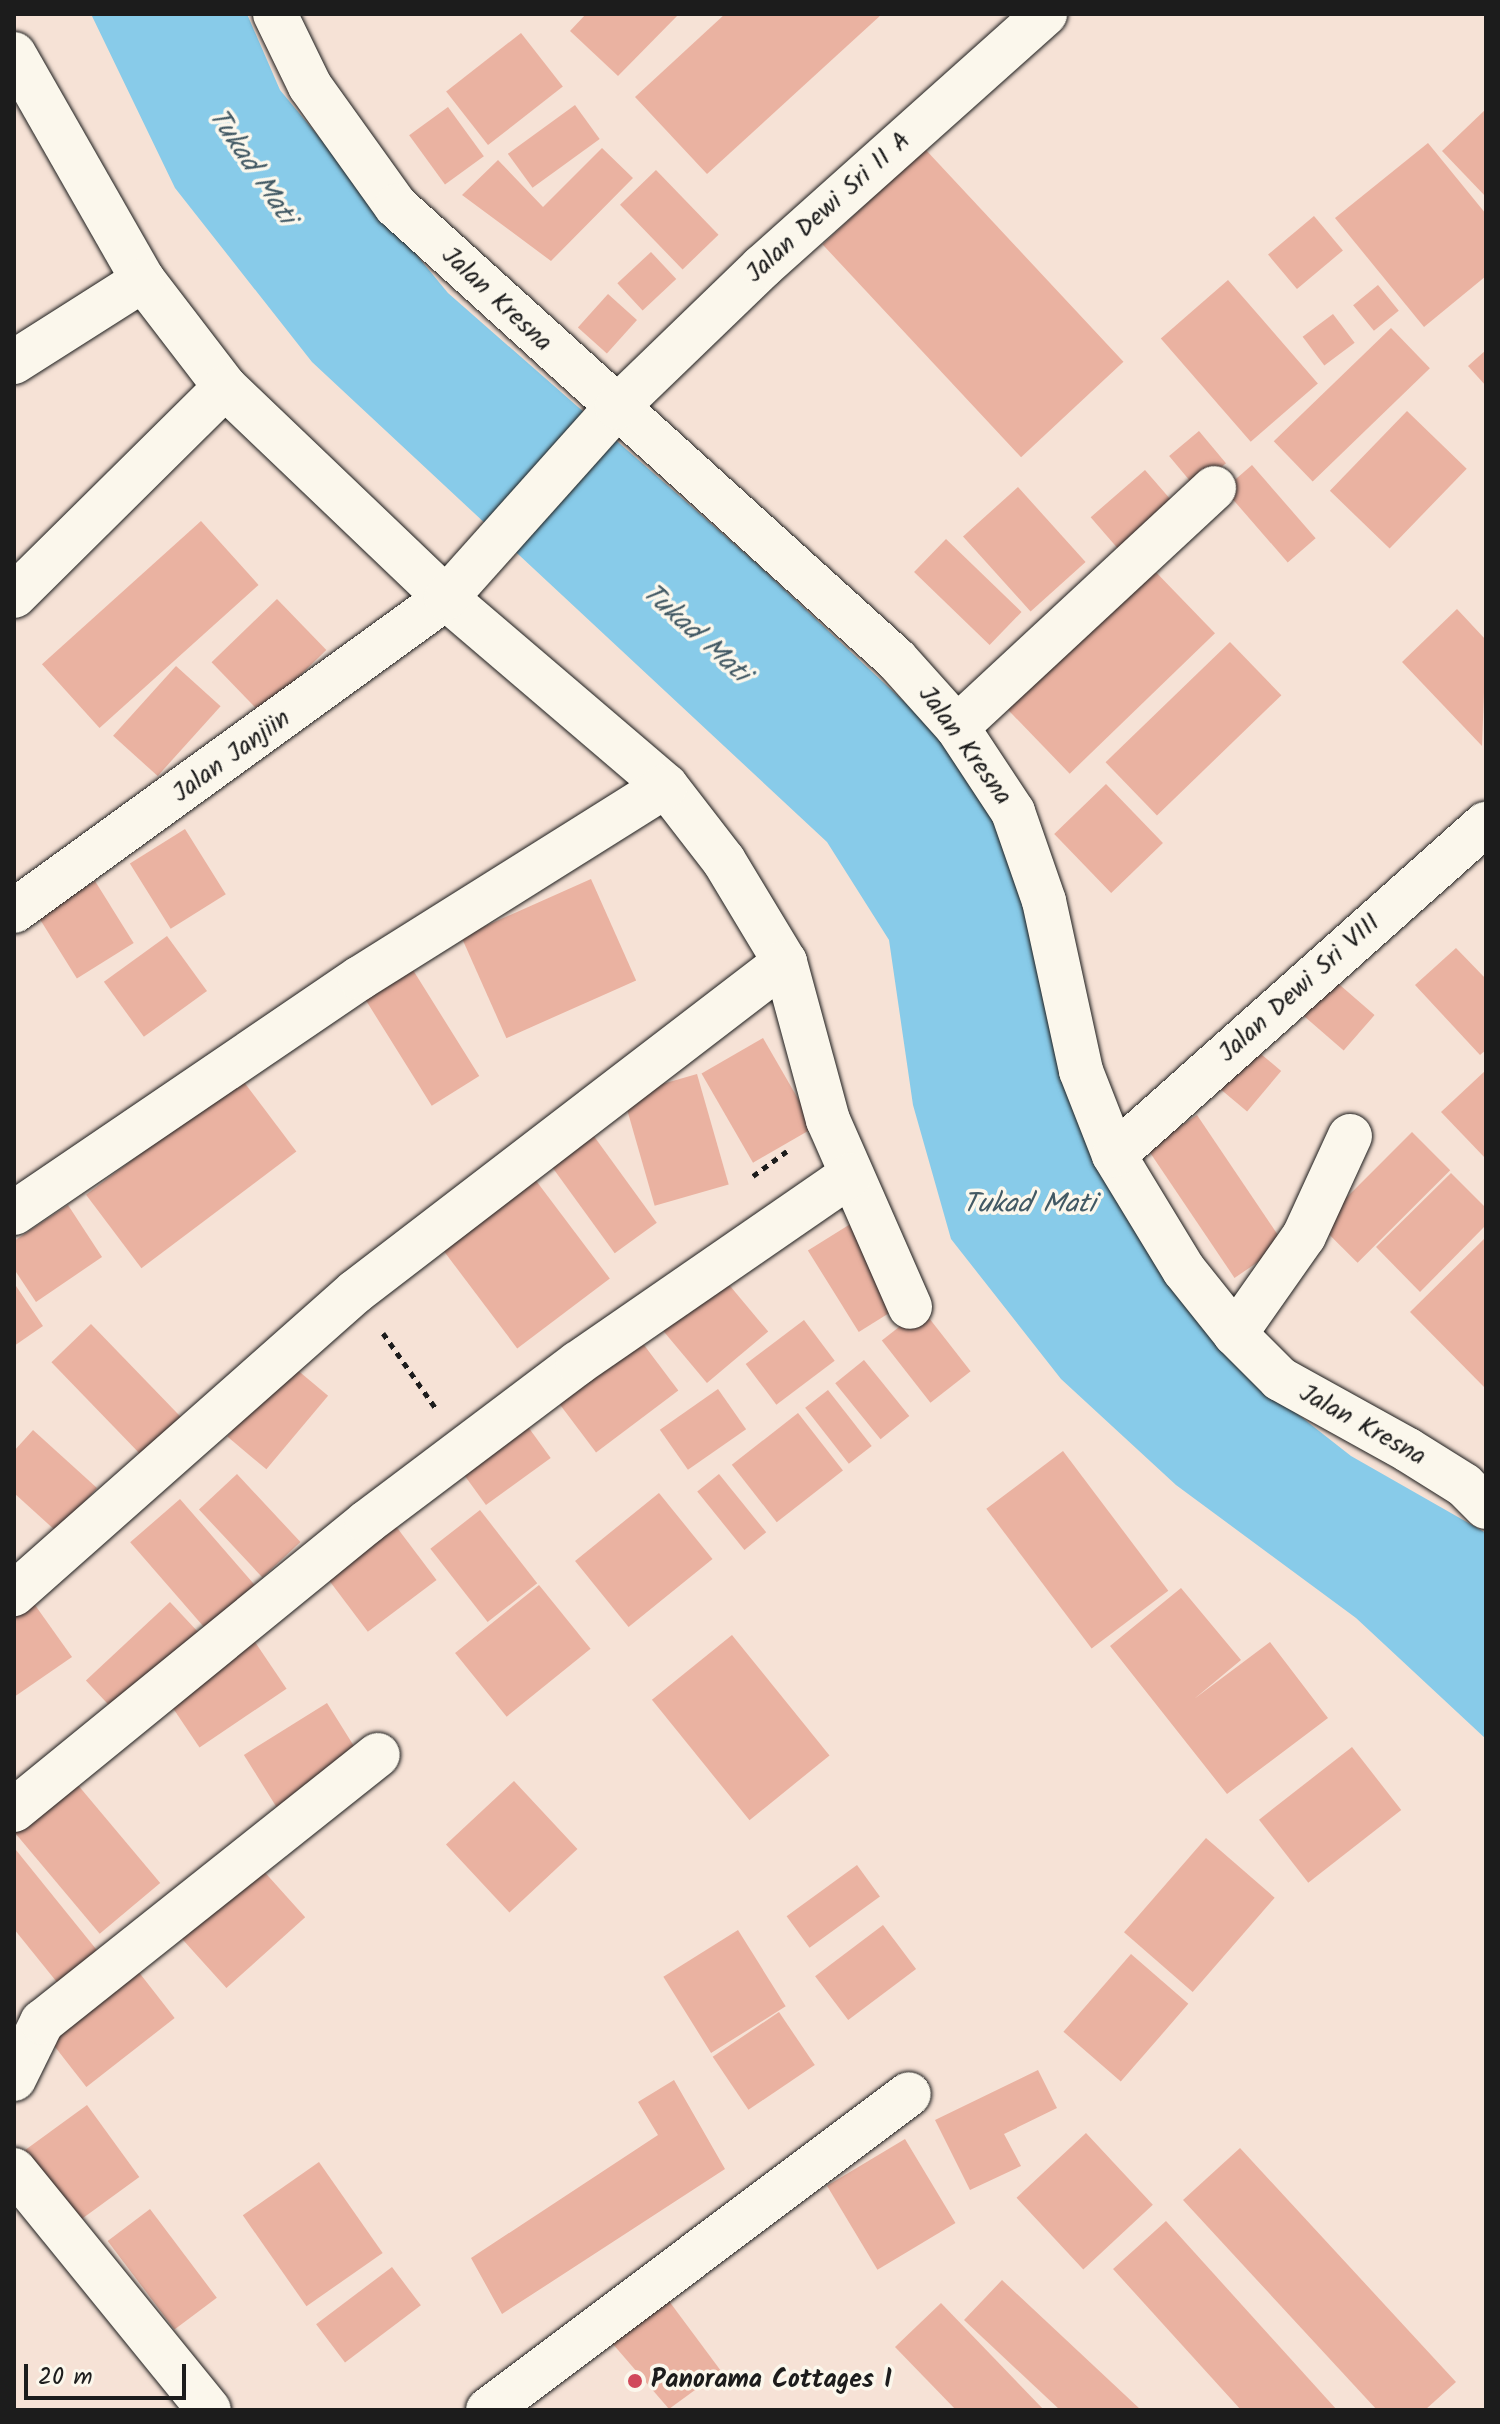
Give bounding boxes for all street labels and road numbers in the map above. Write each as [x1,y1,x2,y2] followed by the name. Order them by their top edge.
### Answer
[740,126,918,290] street label: Jalan Dewi Sri II A
[434,241,558,359] street label: Jalan Kresna
[910,680,1018,812] street label: Jalan Kresna
[167,704,297,810] street label: Jalan Janjiin
[1213,908,1387,1070] street label: Jalan Dewi Sri VIII
[1293,1378,1431,1474] street label: Jalan Kresna

